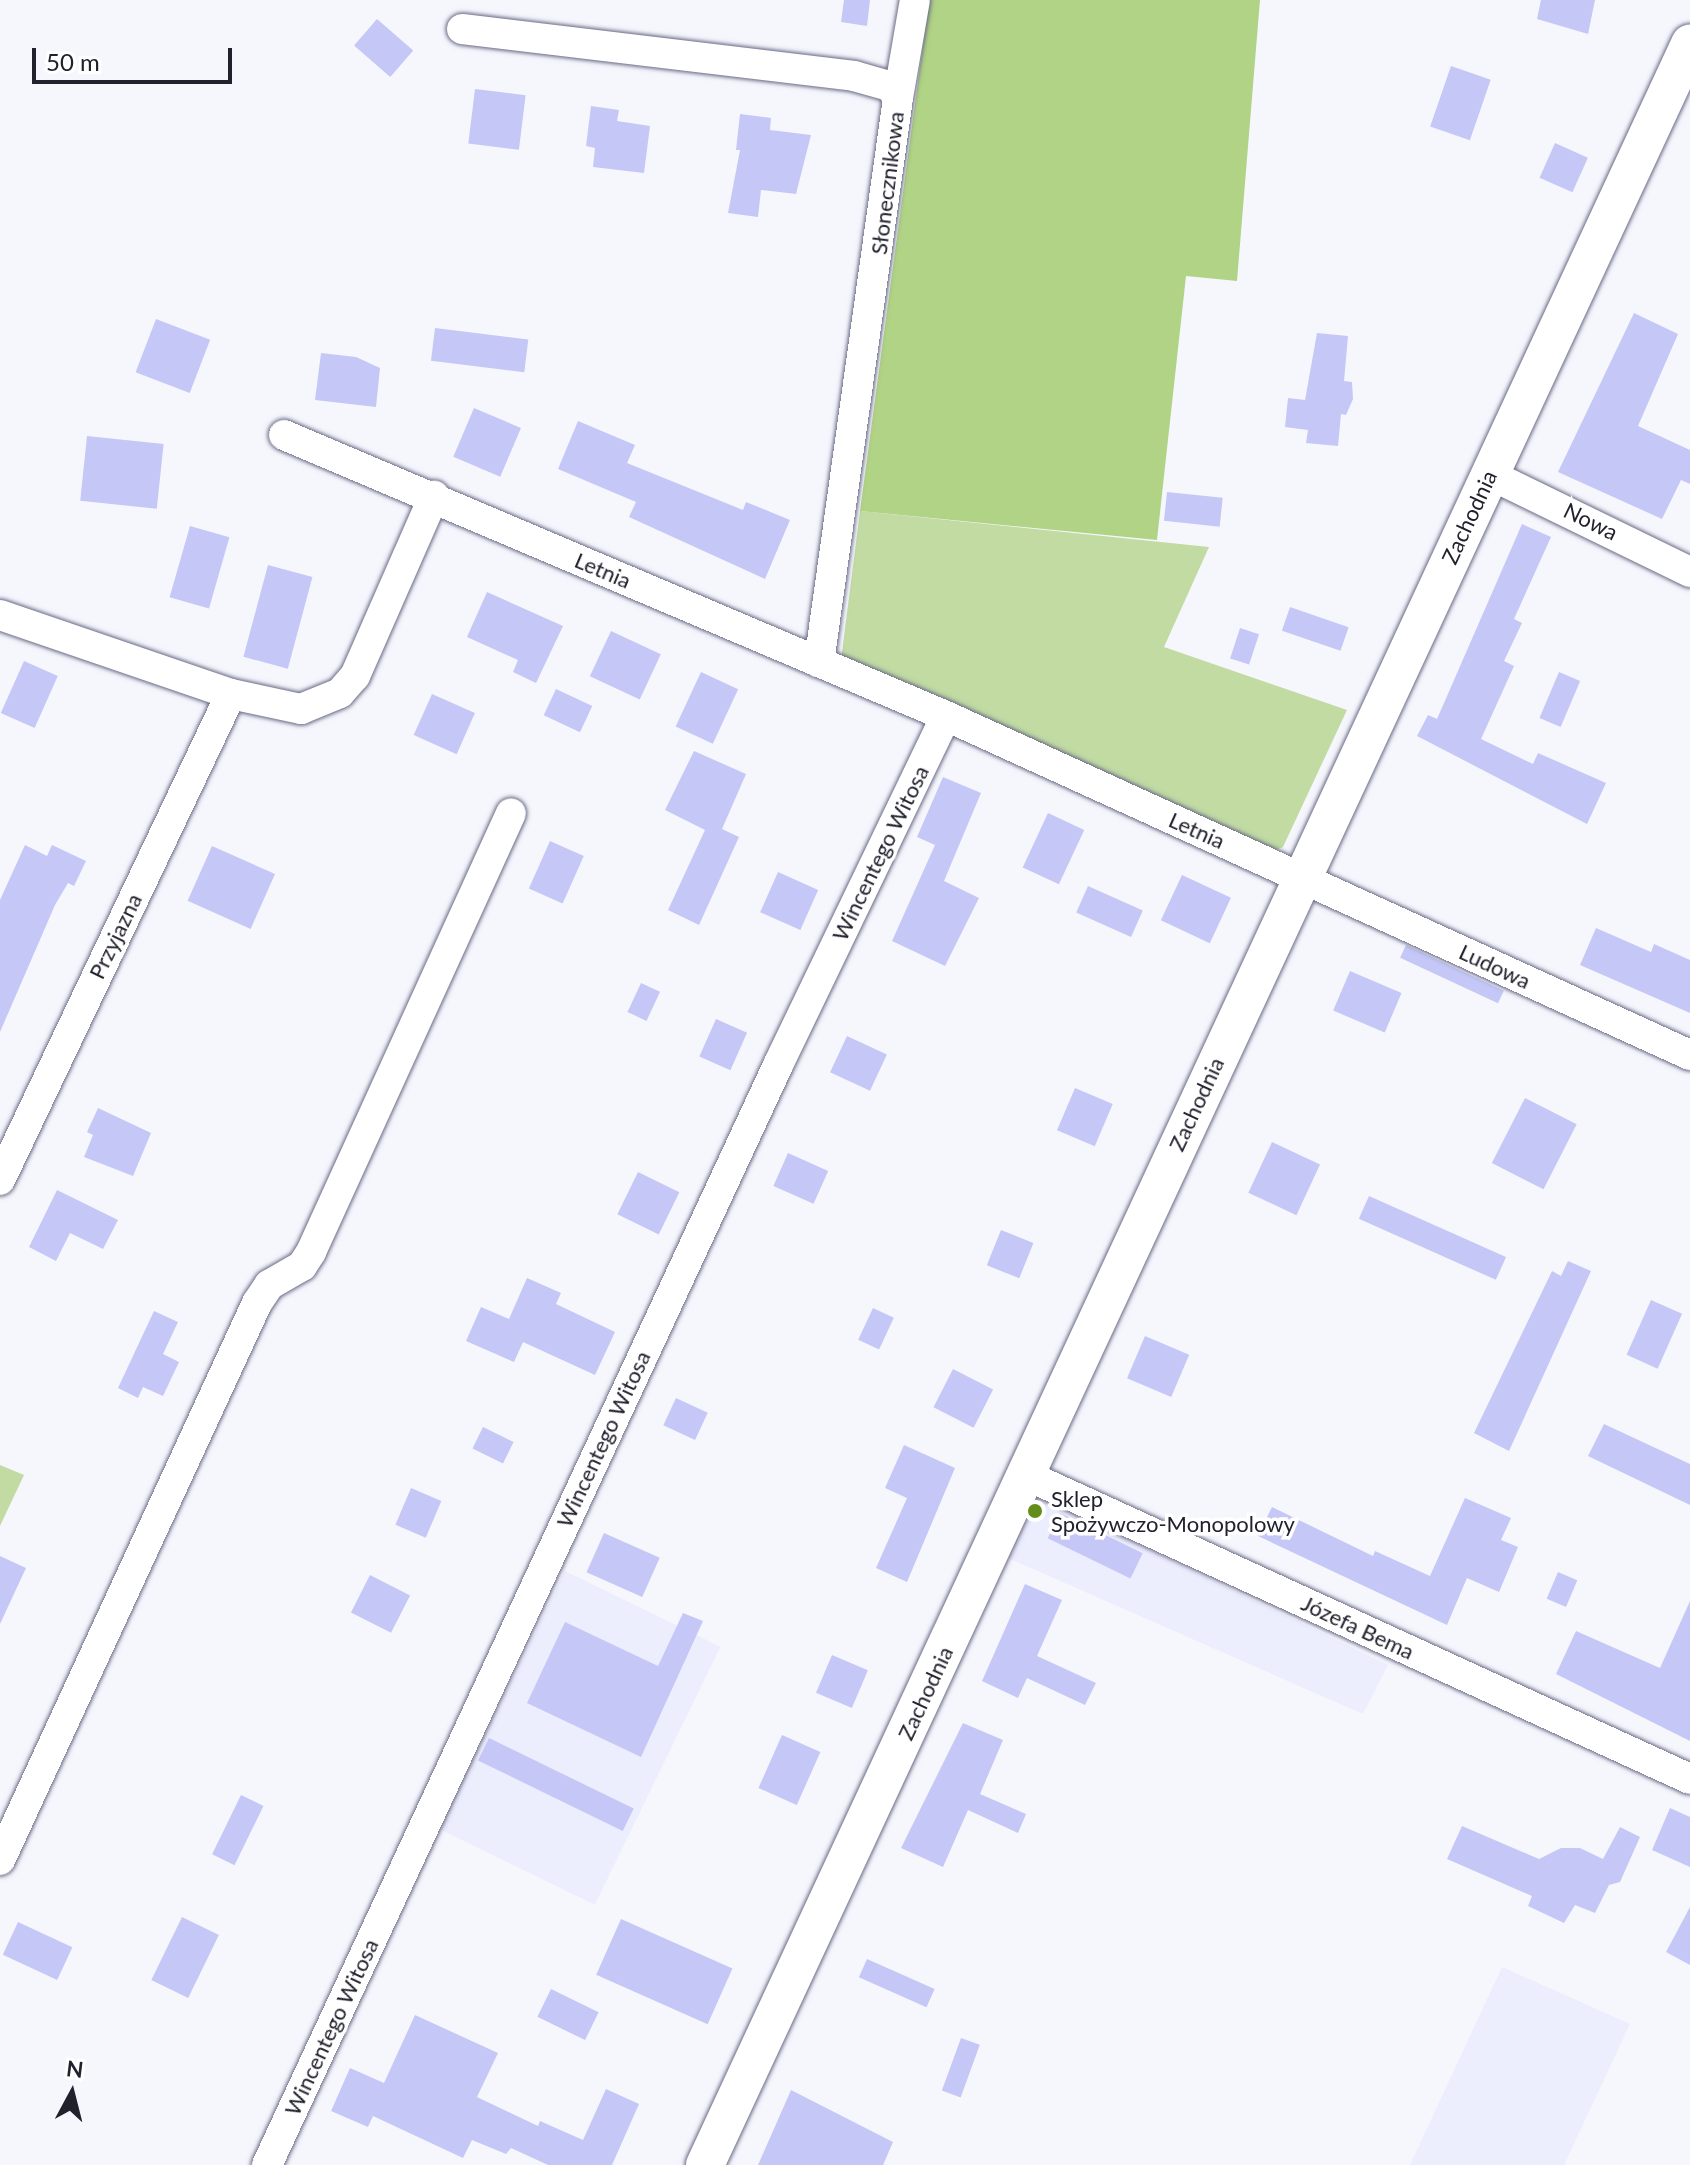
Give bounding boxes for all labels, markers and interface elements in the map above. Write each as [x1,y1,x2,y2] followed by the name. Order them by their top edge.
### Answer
[36,32,236,82] scale bar
[46,47,100,76] text: 50 m
[865,110,909,256] street label: Słonecznikowa
[1436,466,1502,568] street label: Zachodnia
[1560,497,1622,545] street label: Nowa
[571,546,635,594] street label: Letnia
[826,761,934,945] street label: Wincentego Witosa
[1165,806,1229,854] street label: Letnia
[83,889,147,983] street label: Przyjazna
[1455,938,1535,994] street label: Ludowa
[1163,1053,1229,1155] street label: Zachodnia
[550,1346,656,1532] street label: Wincentego Witosa
[1051,1485,1295,1536] place label: Sklep Spożywczo-Monopolowy
[1026,1502,1044,1520] marker: Sklep Spożywczo-Monopolowy
[1297,1589,1419,1665] street label: Józefa Bema
[892,1642,958,1744] street label: Zachodnia
[278,1934,384,2120] street label: Wincentego Witosa
[32,2053,112,2133] north arrow
[65,2054,85,2083] text: N

